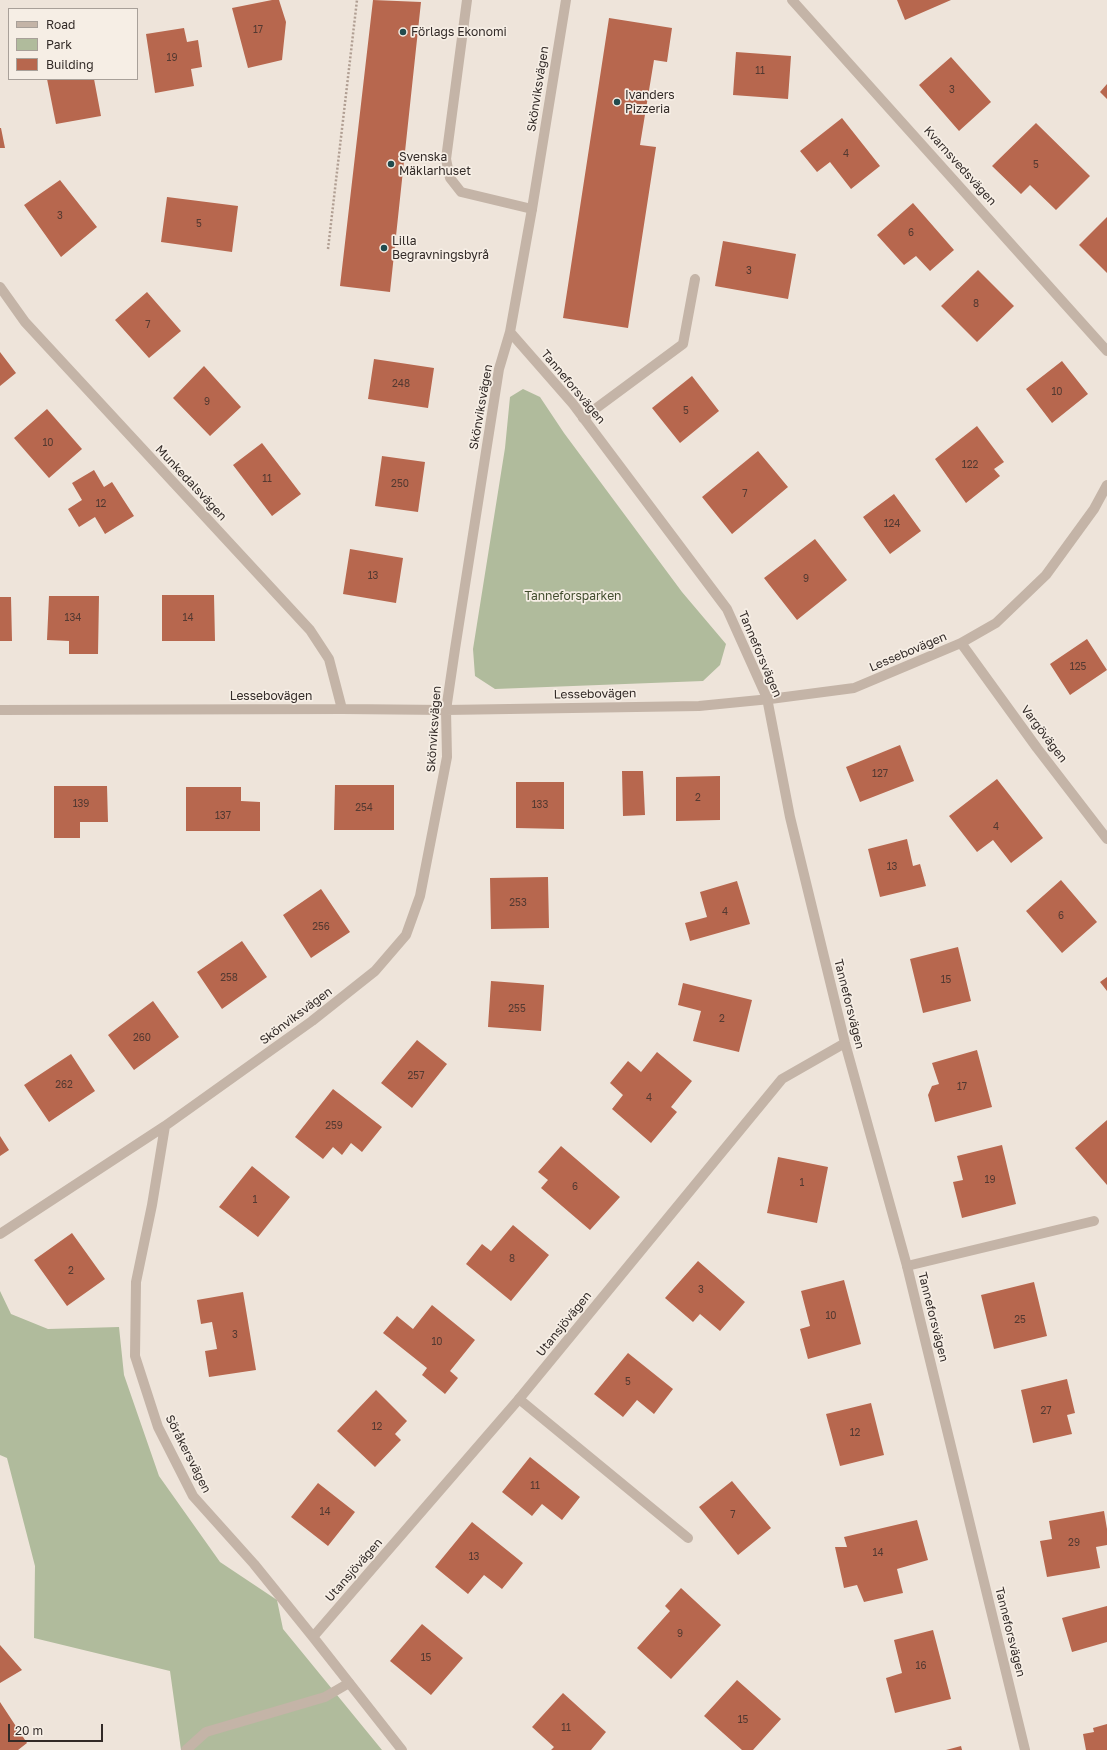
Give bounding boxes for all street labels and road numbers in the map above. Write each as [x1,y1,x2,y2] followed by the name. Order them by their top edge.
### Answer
[524,45,552,133] street label: Skönviksvägen
[921,123,999,209] street label: Kvarnsvedsvägen
[538,347,608,427] street label: Tanneforsvägen
[466,363,496,451] street label: Skönviksvägen
[152,442,230,524] street label: Munkedalsvägen
[735,609,785,699] street label: Tanneforsvägen
[867,629,949,675] street label: Lessebovägen
[424,685,444,773] street label: Skönviksvägen
[554,686,636,702] street label: Lessebovägen
[230,689,312,703] street label: Lessebovägen
[1018,703,1070,765] street label: Vargövägen
[831,958,867,1050] street label: Tanneforsvägen
[257,984,335,1048] street label: Skönviksvägen
[915,1271,951,1363] street label: Tanneforsvägen
[533,1289,595,1359] street label: Utansjövägen
[162,1413,214,1495] street label: Söråkersvägen
[323,1535,385,1605] street label: Utansjövägen
[992,1586,1028,1678] street label: Tanneforsvägen

